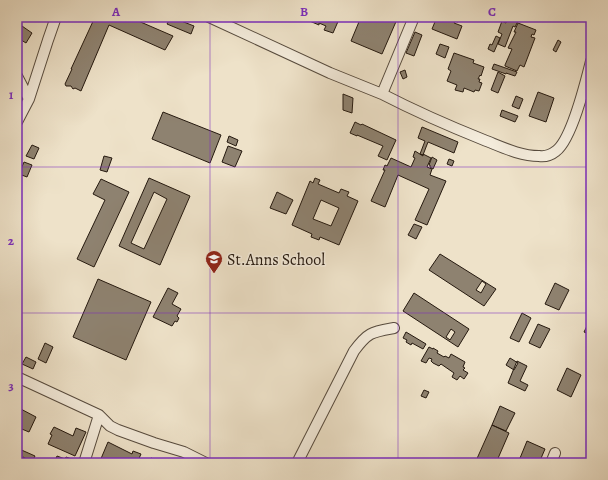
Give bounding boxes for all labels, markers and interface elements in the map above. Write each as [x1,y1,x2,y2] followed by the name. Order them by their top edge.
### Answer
[111,3,121,20] text: A
[300,3,308,20] text: B
[488,3,496,20] text: C
[9,86,14,103] text: 1
[8,232,15,249] text: 2
[204,249,224,274] school or university icon: St.Anns School
[227,249,325,271] place label: St.Anns School
[8,377,14,394] text: 3

